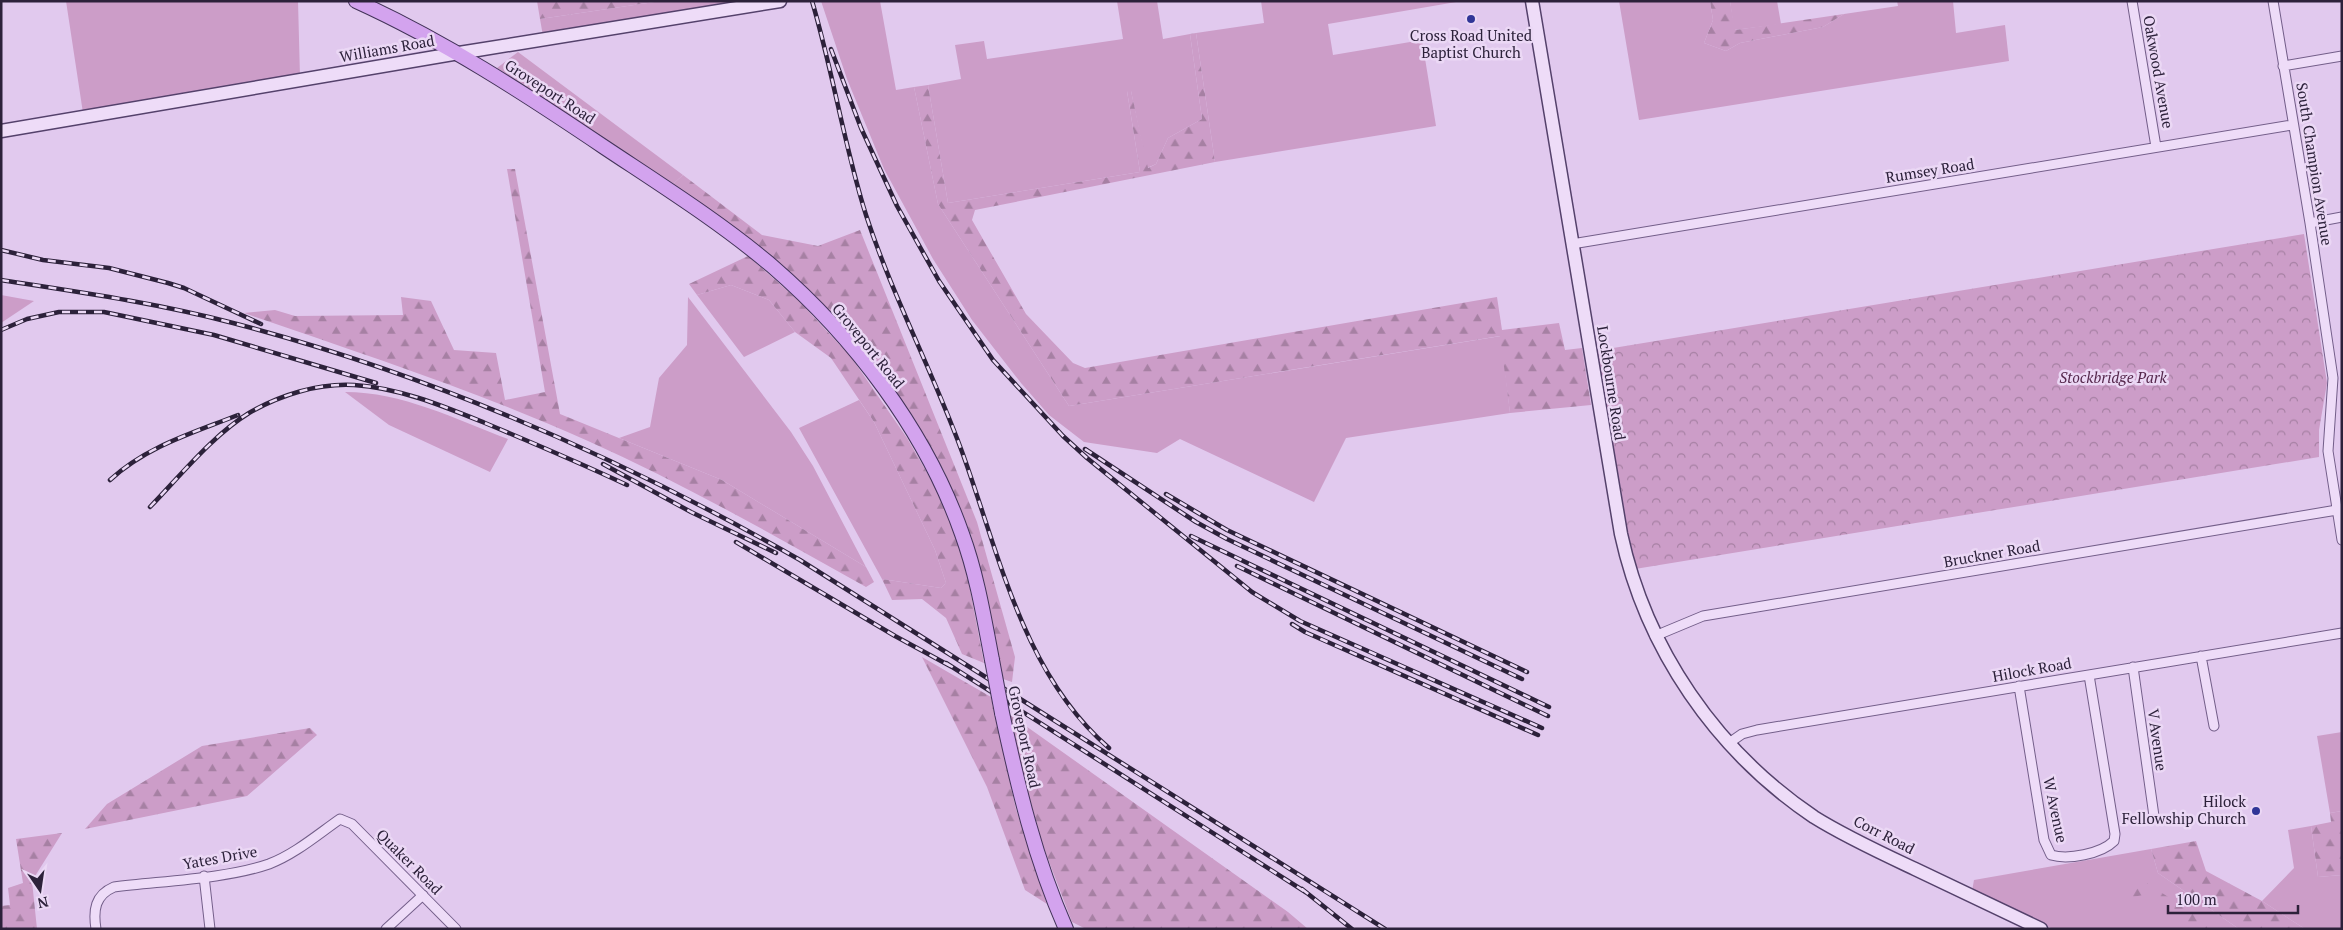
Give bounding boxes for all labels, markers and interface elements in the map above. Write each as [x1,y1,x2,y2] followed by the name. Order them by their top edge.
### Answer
[1465,13,1477,25] marker: Cross Road United Baptist Church
[2139,14,2179,130] street label: Oakwood Avenue
[1410,25,1532,62] place label: Cross Road United Baptist Church
[338,30,436,66] street label: Williams Road
[501,54,600,128] street label: Groveport Road
[2292,81,2338,247] street label: South Champion Avenue
[1884,153,1976,187] street label: Rumsey Road
[828,299,909,392] street label: Groveport Road
[1593,324,1631,442] street label: Lockbourne Road
[2059,367,2168,387] park label: Stockbridge Park
[1942,535,2042,571] street label: Bruckner Road
[1991,652,2073,686] street label: Hilock Road
[1004,684,1046,790] street label: Groveport Road
[2144,708,2172,772] street label: V Avenue
[2039,775,2073,844] street label: W Avenue
[2122,791,2246,828] place label: Hilock Fellowship Church
[2250,805,2262,817] marker: Hilock Fellowship Church
[1850,810,1919,858] street label: Corr Road
[372,824,447,899] street label: Quaker Road
[181,841,259,873] street label: Yates Drive
[15,865,65,915] north arrow
[2168,882,2298,914] scale bar
[2176,889,2217,909] text: 100 m
[35,893,50,914] text: N

